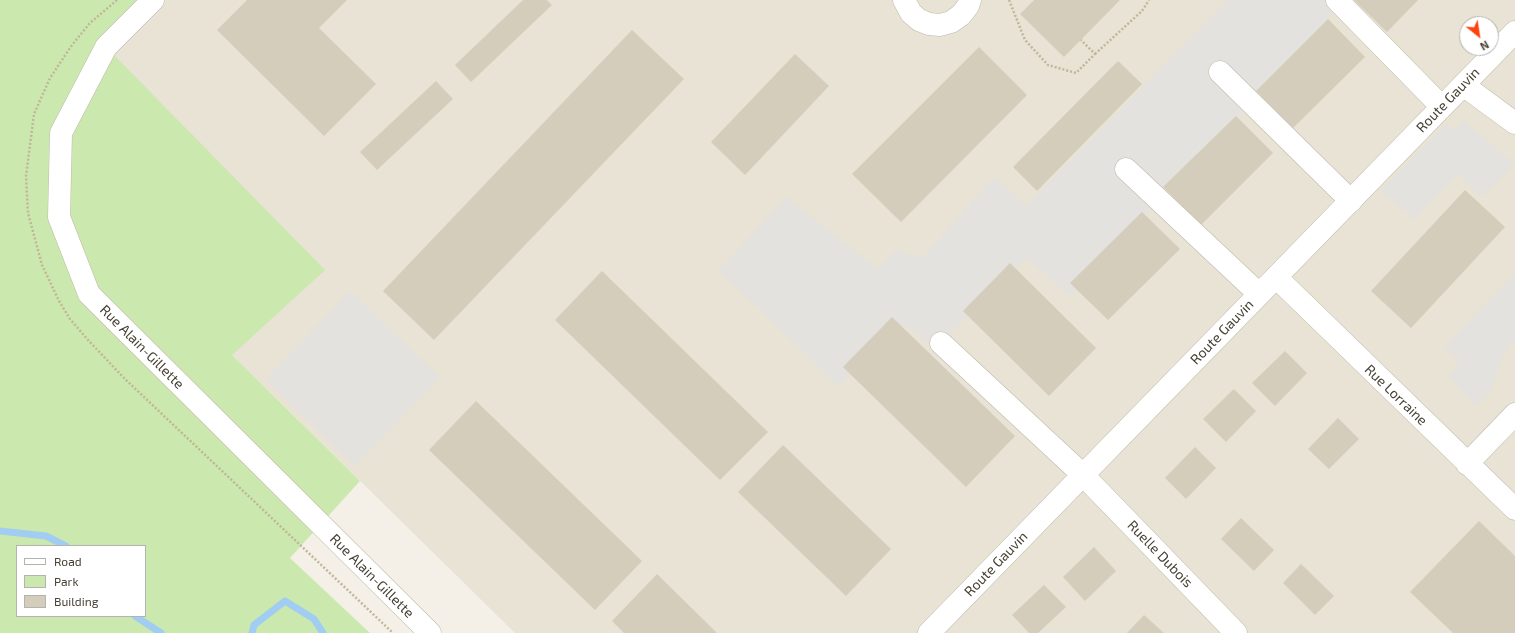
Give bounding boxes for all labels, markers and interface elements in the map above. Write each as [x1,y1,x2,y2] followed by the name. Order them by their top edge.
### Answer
[1459,16,1499,56] north arrow
[1478,38,1491,54] text: N
[1413,64,1483,136] street label: Route Gauvin
[1187,296,1257,368] street label: Route Gauvin
[96,301,188,393] street label: Rue Alain-Gillette
[1361,361,1431,429] street label: Rue Lorraine
[1124,517,1196,591] street label: Ruelle Dubois
[961,528,1031,600] street label: Route Gauvin
[326,530,418,622] street label: Rue Alain-Gillette
[16,545,146,617] legend
[54,554,82,568] text: Road
[54,574,79,588] text: Park
[54,594,98,608] text: Building

